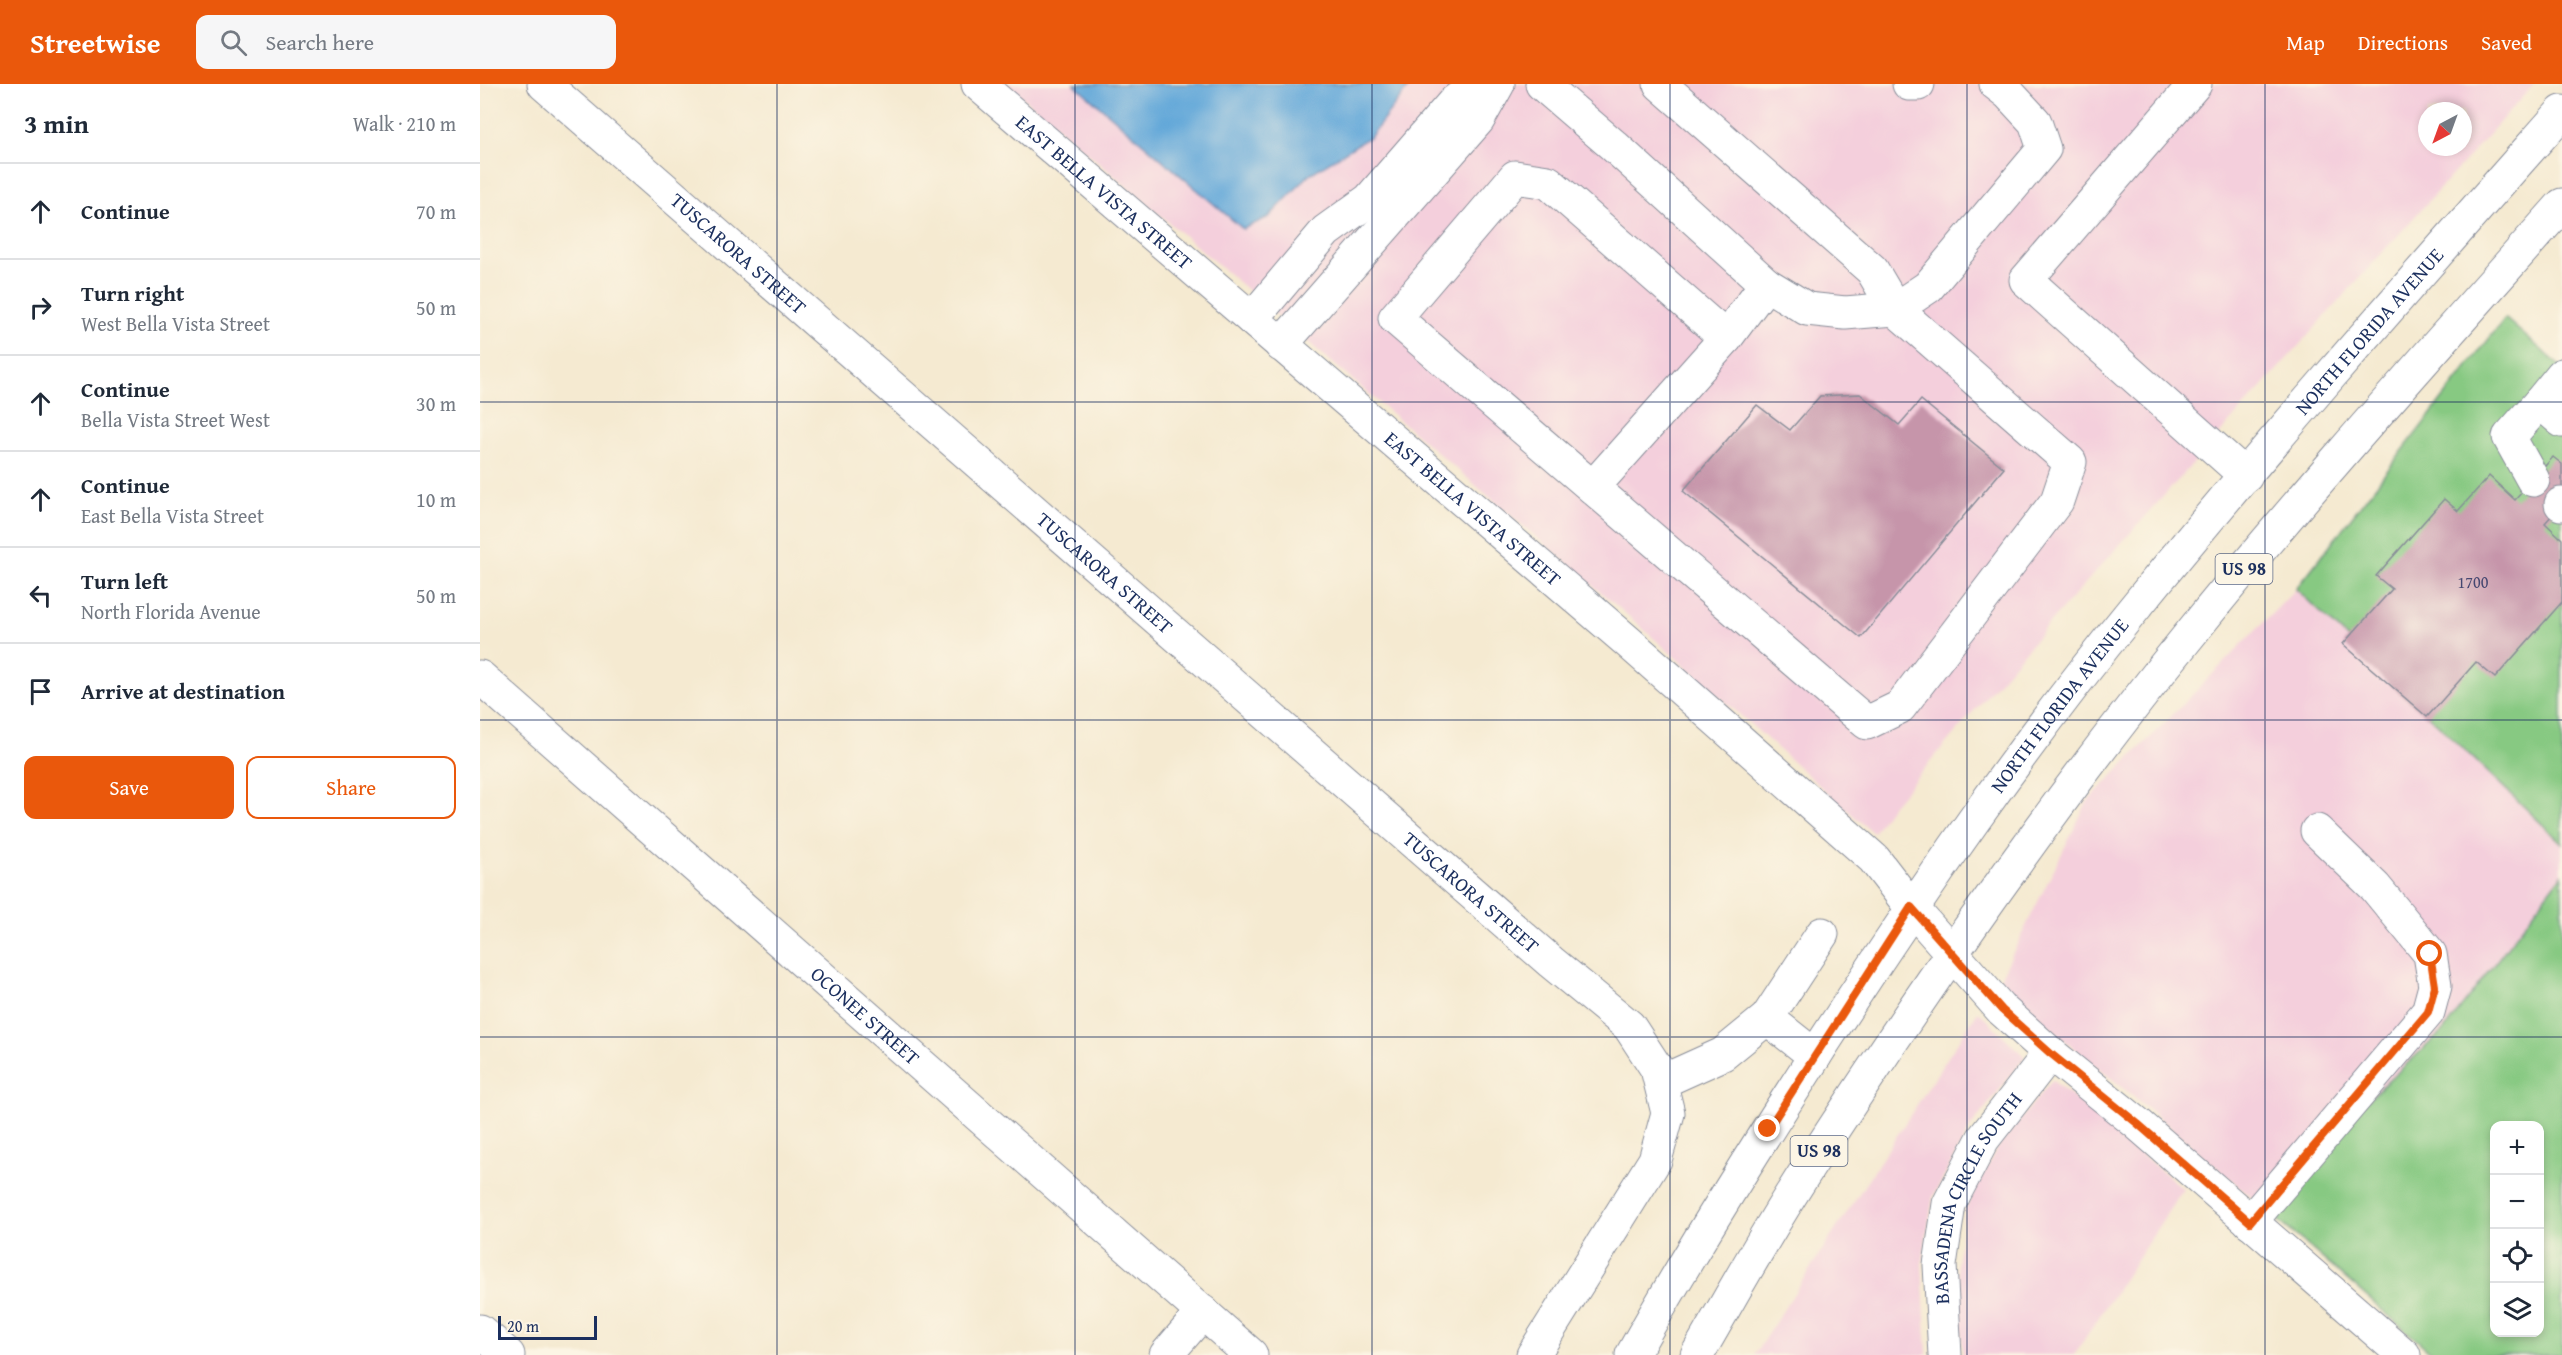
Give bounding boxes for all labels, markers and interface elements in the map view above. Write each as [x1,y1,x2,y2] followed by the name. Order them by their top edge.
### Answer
[196,15,616,69] search box
[30,22,160,63] text: Streetwise
[217,26,250,59] icon: search
[265,26,374,58] text: Search here
[2286,27,2325,58] text: Map
[2358,27,2448,58] text: Directions
[2481,27,2532,58] text: Saved
[2418,102,2472,156] north arrow
[24,104,89,143] text: 3 min
[1010,108,1199,276] street label: EAST BELLA VISTA STREET
[353,109,456,138] text: Walk · 210 m
[664,186,813,321] street label: TUSCARORA STREET
[24,195,57,228] icon: ahead
[81,195,170,227] text: Continue
[416,197,456,226] text: 70 m
[2288,241,2450,421] street label: NORTH FLORIDA AVENUE
[81,277,184,309] text: Turn right
[24,291,57,324] icon: right
[416,293,456,322] text: 50 m
[81,309,270,338] text: West Bella Vista Street
[81,373,170,405] text: Continue
[24,387,57,420] icon: ahead
[416,389,456,418] text: 30 m
[81,405,270,434] text: Bella Vista Street West
[1378,424,1568,592] street label: EAST BELLA VISTA STREET
[81,469,170,501] text: Continue
[24,483,57,516] icon: ahead
[416,485,456,514] text: 10 m
[81,501,264,530] text: East Bella Vista Street
[1031,505,1180,640] street label: TUSCARORA STREET
[2216,554,2272,584] road number: US 98
[81,565,168,597] text: Turn left
[2458,570,2489,594] house number: 1700
[24,579,57,612] icon: left
[416,581,456,610] text: 50 m
[81,597,261,626] text: North Florida Avenue
[1983,612,2135,799] street label: NORTH FLORIDA AVENUE
[24,675,57,708] icon: arrive
[81,675,285,707] text: Arrive at destination
[24,756,234,819] button: Save
[246,756,456,819] button: Share
[1397,824,1546,960] street label: TUSCARORA STREET
[2416,940,2442,966] route start
[805,959,927,1071] street label: OCONEE STREET
[1925,1086,2028,1305] street label: BASSADENA CIRCLE SOUTH
[1754,1115,1780,1141] route end
[2490,1121,2544,1337] map controls
[2490,1121,2544,1175] button: +
[1790,1136,1848,1166] road number: US 98
[2490,1175,2544,1229] button: −
[2490,1229,2544,1283] button: locate
[2490,1283,2544,1337] button: layers
[498,1313,597,1340] scale bar
[507,1314,539,1338] text: 20 m

